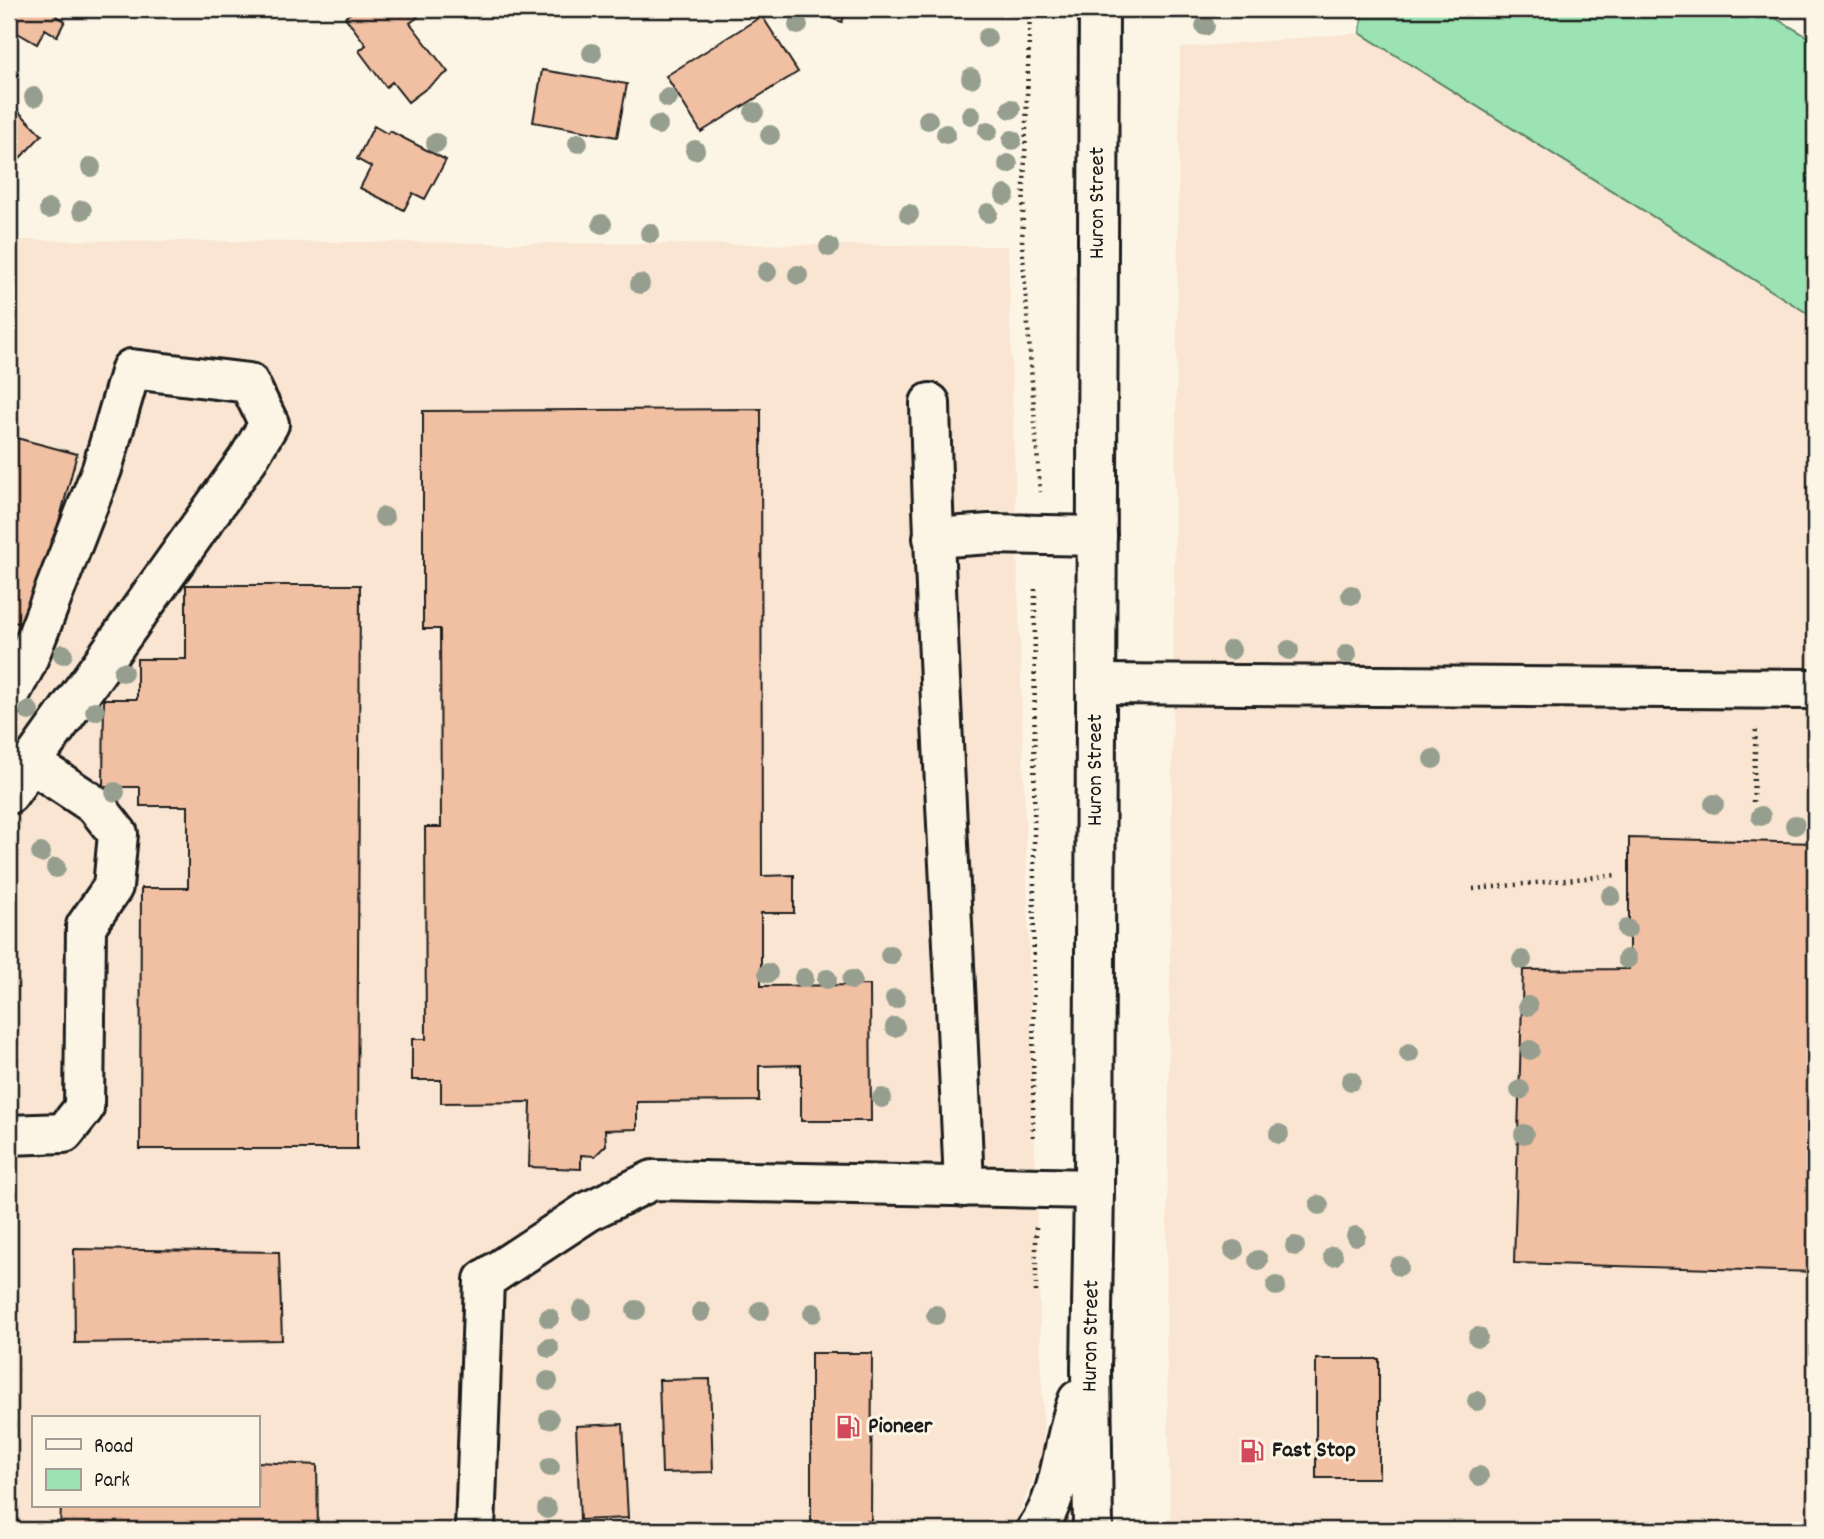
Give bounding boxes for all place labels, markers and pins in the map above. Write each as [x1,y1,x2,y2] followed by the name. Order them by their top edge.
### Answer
[868,1411,933,1444] place label: Pioneer
[834,1413,862,1441] fuel station icon: Pioneer
[1272,1435,1356,1468] place label: Fast Stop
[1238,1437,1266,1465] fuel station icon: Fast Stop

